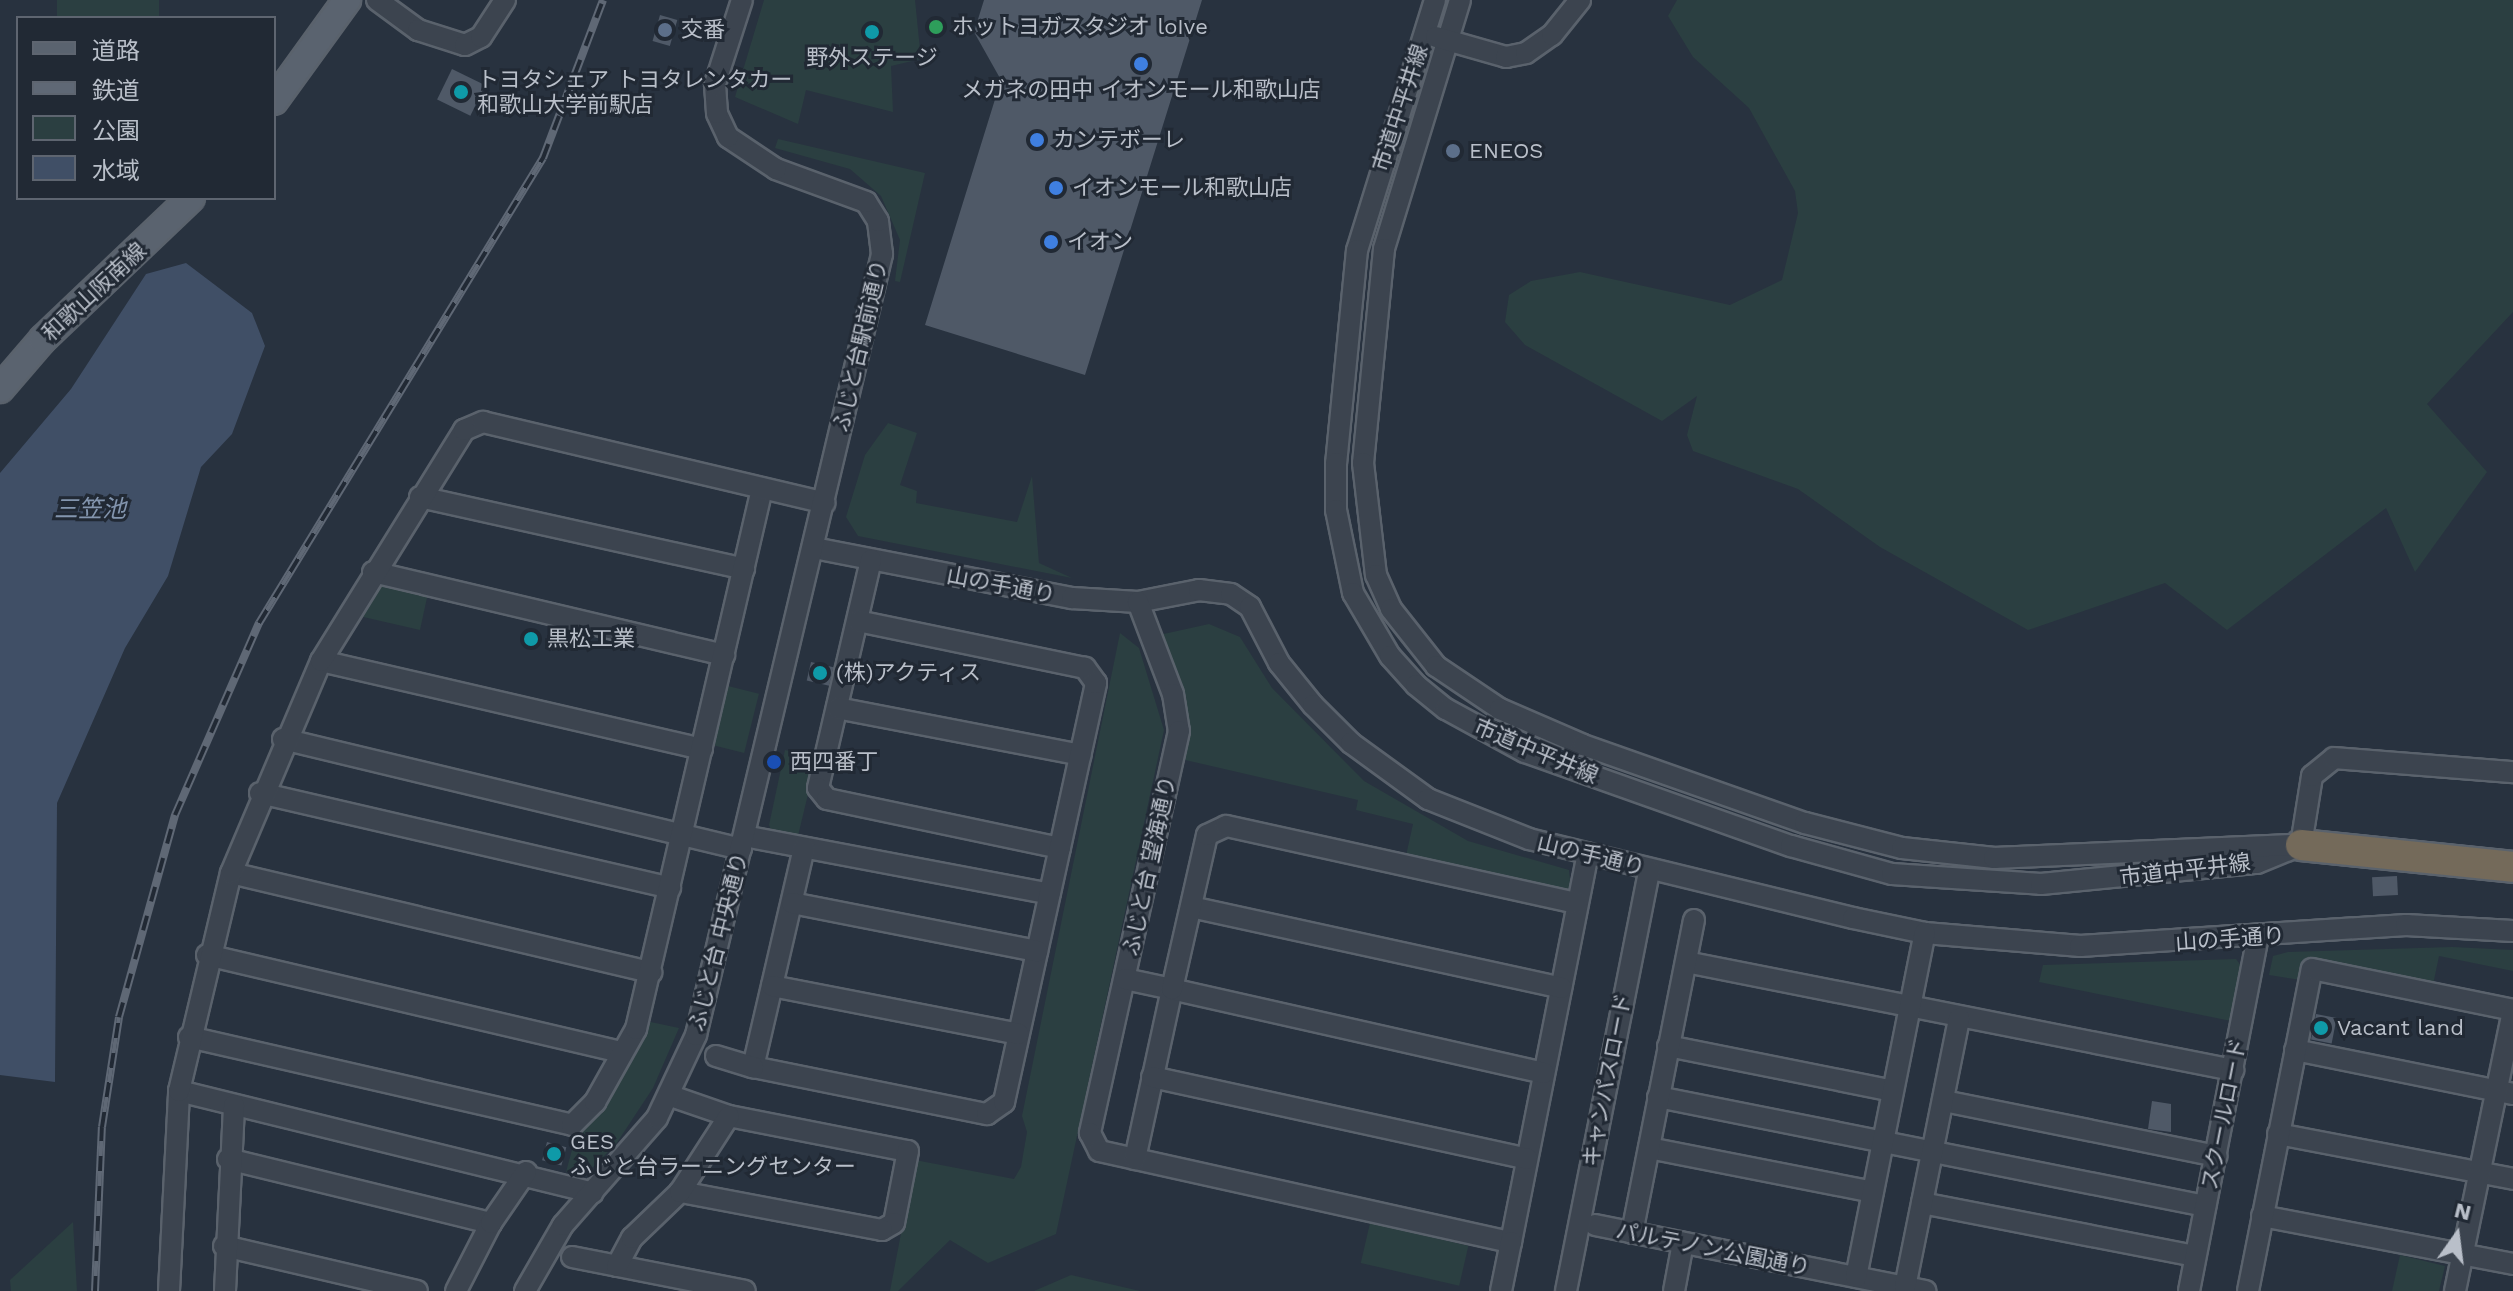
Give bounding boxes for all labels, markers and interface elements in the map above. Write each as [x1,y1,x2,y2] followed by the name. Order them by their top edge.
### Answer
[952,14,1208,40] place label: ホットヨガスタジオ loIve
[16,16,276,200] legend
[681,17,725,43] place label: 交番
[927,18,945,36] marker: ホットヨガスタジオ loIve
[656,21,674,39] marker: 交番
[863,23,881,41] marker: 野外ステージ
[92,37,140,65] text: 道路
[1367,41,1433,175] street label: 市道中平井線
[806,45,938,71] place label: 野外ステージ
[1132,55,1150,73] marker: メガネの田中 イオンモール和歌山店
[477,66,793,118] place label: トヨタシェア トヨタレンタカー 和歌山大学前駅店
[92,77,140,105] text: 鉄道
[961,77,1321,103] place label: メガネの田中 イオンモール和歌山店
[452,83,470,101] marker: トヨタシェア トヨタレンタカー 和歌山大学前駅店
[92,117,140,145] text: 公園
[1053,127,1185,153] place label: カンテボーレ
[1028,131,1046,149] marker: カンテボーレ
[1469,138,1543,164] place label: ENEOS
[1444,142,1462,160] marker: ENEOS
[92,157,140,185] text: 水域
[1072,175,1292,201] place label: イオンモール和歌山店
[1047,179,1065,197] marker: イオンモール和歌山店
[1067,229,1133,255] place label: イオン
[1042,233,1060,251] marker: イオン
[37,237,151,347] street label: 和歌山阪南線
[827,257,893,435] street label: ふじと台駅前通り
[54,496,126,524] water label: 三笠池
[944,562,1058,608] street label: 山の手通り
[547,626,635,652] place label: 黒松工業
[522,630,540,648] marker: 黒松工業
[836,660,983,686] place label: (株)アクティス
[811,664,829,682] marker: (株)アクティス
[1470,713,1602,789] street label: 市道中平井線
[790,749,878,775] place label: 西四番丁
[765,753,783,771] marker: 西四番丁
[1117,774,1181,958] street label: ふじと台 望海通り
[1534,829,1648,881] street label: 山の手通り
[2118,849,2252,891] street label: 市道中平井線
[683,850,753,1034] street label: ふじと台 中央通り
[2174,922,2286,956] street label: 山の手通り
[1577,991,1637,1169] street label: キャンパスロード
[2337,1015,2464,1041] place label: Vacant land
[2312,1019,2330,1037] marker: Vacant land
[2196,1036,2252,1192] street label: スクールロード
[570,1128,856,1180] place label: GES ふじと台ラーニングセンター
[545,1145,563,1163] marker: GES ふじと台ラーニングセンター
[2417,1195,2497,1275] north arrow
[2452,1197,2474,1225] text: N
[1613,1217,1813,1281] street label: パルテノン公園通り

